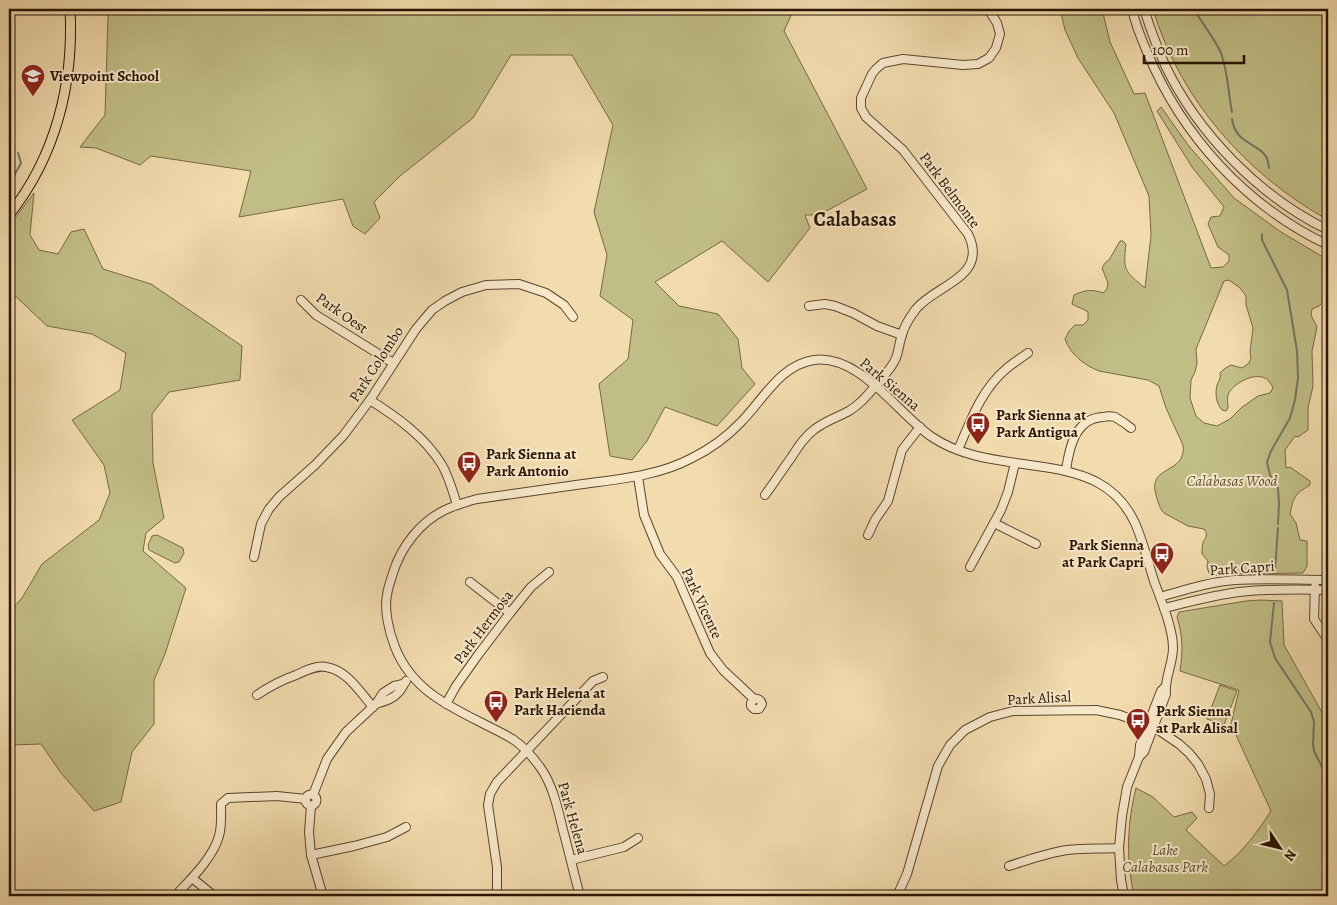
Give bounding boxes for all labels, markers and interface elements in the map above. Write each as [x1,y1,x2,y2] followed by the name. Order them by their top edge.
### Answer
[1144,32,1244,64] scale bar
[1152,40,1189,60] text: 100 m
[20,63,46,97] school or university icon: Viewpoint School
[49,66,159,86] place label: Viewpoint School
[915,148,985,232] street label: Park Belmonte
[814,206,896,233] district label: Calabasas
[312,288,372,338] street label: Park Oest
[344,322,408,406] street label: Park Colombo
[855,353,925,415] street label: Park Sienna
[996,405,1086,442] place label: Park Sienna at Park Antigua
[965,411,991,445] bus stop icon: Park Sienna at Park Antigua
[486,444,576,481] place label: Park Sienna at Park Antonio
[456,450,482,484] bus stop icon: Park Sienna at Park Antonio
[1186,471,1278,491] park label: Calabasas Wood
[1062,535,1145,572] place label: Park Sienna at Park Capri
[1149,541,1175,575] bus stop icon: Park Sienna at Park Capri
[1209,556,1275,580] street label: Park Capri
[677,564,727,642] street label: Park Vicente
[449,586,517,668] street label: Park Hermosa
[514,683,606,720] place label: Park Helena at Park Hacienda
[1006,686,1072,710] street label: Park Alisal
[483,689,509,723] bus stop icon: Park Helena at Park Hacienda
[1156,701,1238,738] place label: Park Sienna at Park Alisal
[1125,707,1151,741] bus stop icon: Park Sienna at Park Alisal
[553,779,593,857] street label: Park Helena
[1254,822,1304,872] north arrow
[1122,840,1208,877] park label: Lake Calabasas Park
[1280,846,1301,865] text: N

